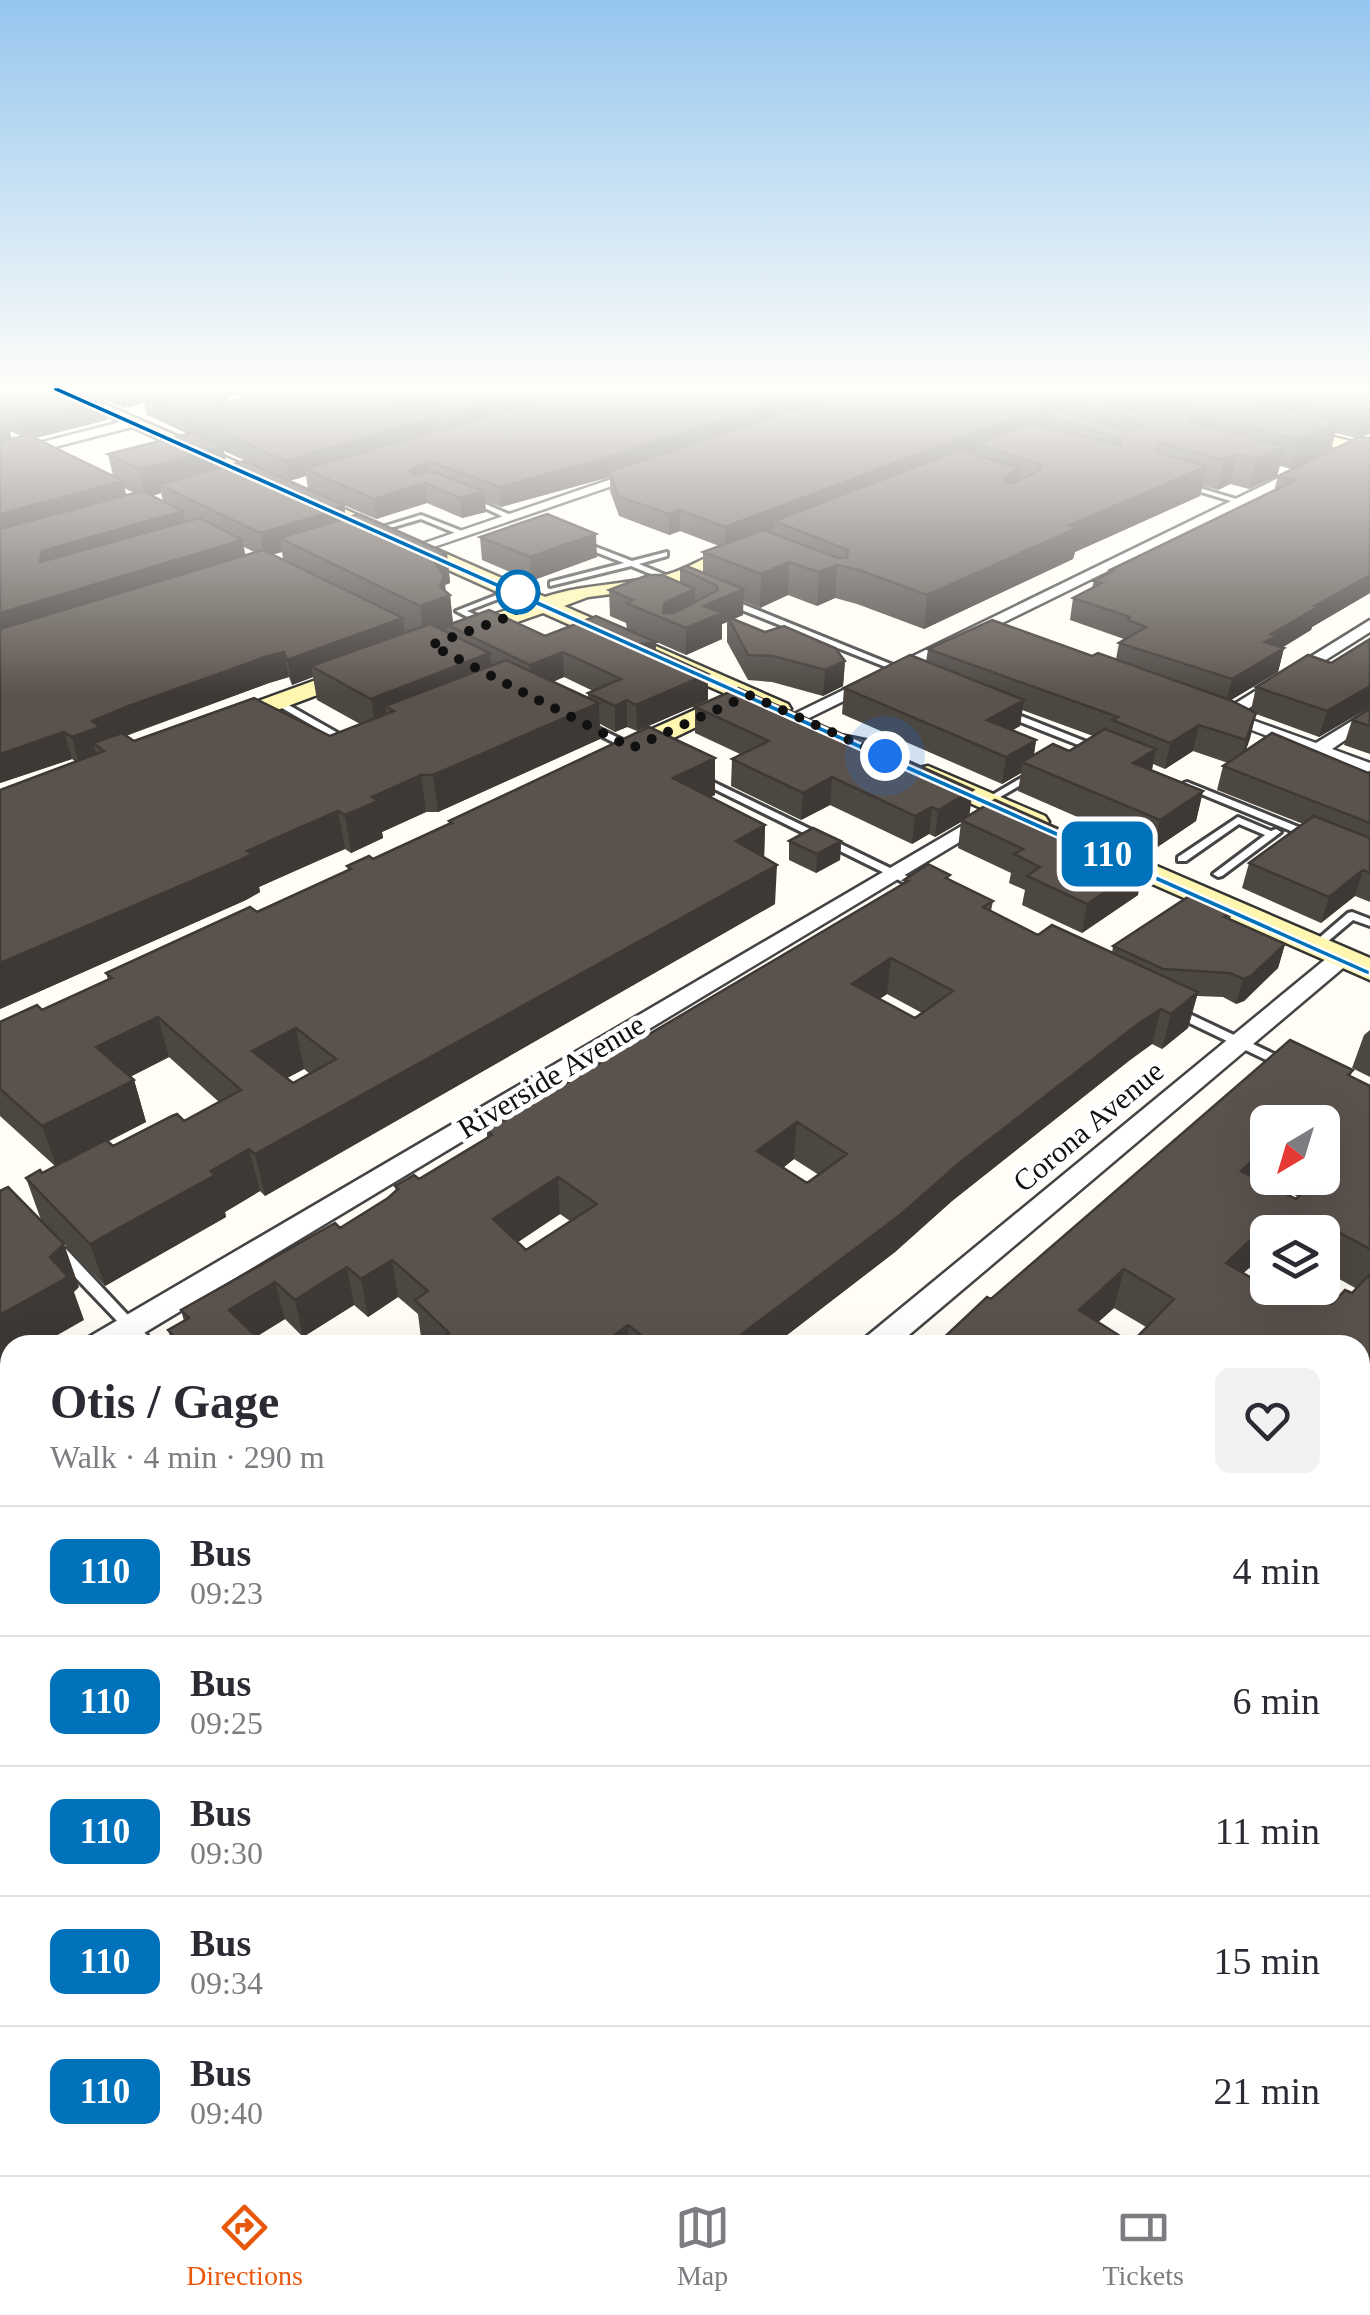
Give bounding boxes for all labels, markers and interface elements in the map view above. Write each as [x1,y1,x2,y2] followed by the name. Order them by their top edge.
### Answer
[497,571,539,613] unlabelled marker
[860,731,910,781] your location
[1050,822,1164,886] line badge: 110
[1082,835,1132,874] text: 110
[452,1007,650,1145] street label: Riverside Avenue
[1006,1054,1170,1198] street label: Corona Avenue
[1250,1105,1340,1195] north arrow
[1250,1105,1340,1305] map controls
[1250,1215,1340,1305] button: layers
[1215,1368,1320,1473] button: heart
[50,1375,279,1428] text: Otis / Gage
[50,1439,325,1475] text: Walk · 4 min · 290 m
[190,1532,251,1574] text: Bus
[1232,1550,1320,1592] text: 4 min
[80,1552,130,1591] text: 110
[190,1575,263,1611] text: 09:23
[190,1662,251,1704] text: Bus
[1232,1680,1320,1722] text: 6 min
[80,1682,130,1721] text: 110
[190,1705,263,1741] text: 09:25
[190,1792,251,1834] text: Bus
[1215,1810,1320,1852] text: 11 min
[80,1812,130,1851] text: 110
[190,1835,263,1871] text: 09:30
[190,1922,251,1964] text: Bus
[1213,1940,1320,1982] text: 15 min
[80,1942,130,1981] text: 110
[190,1965,263,2001] text: 09:34
[190,2052,251,2094] text: Bus
[1213,2070,1320,2112] text: 21 min
[80,2072,130,2111] text: 110
[190,2095,263,2131] text: 09:40
[186,2200,303,2292] tab: Directions
[675,2200,730,2292] tab: Map
[1102,2200,1184,2292] tab: Tickets

